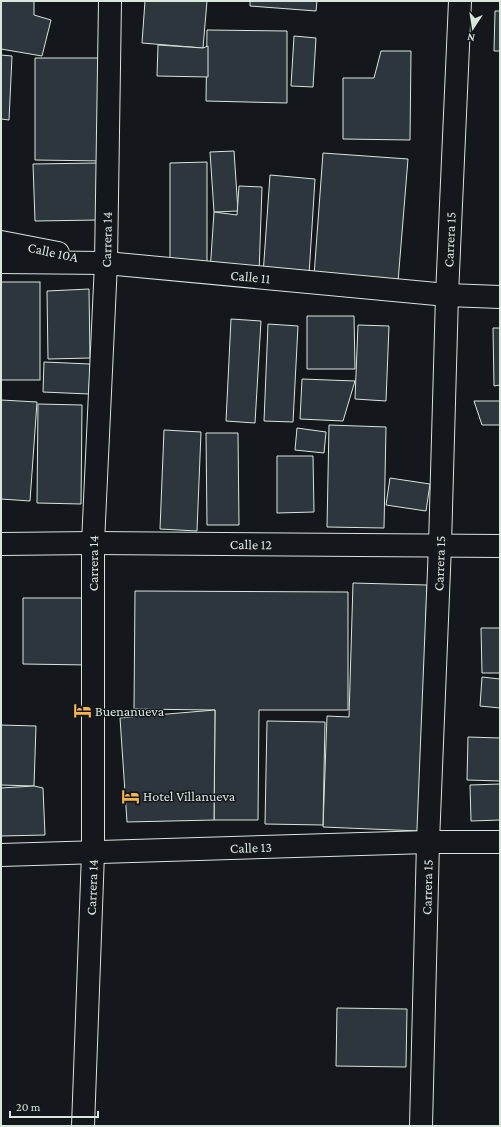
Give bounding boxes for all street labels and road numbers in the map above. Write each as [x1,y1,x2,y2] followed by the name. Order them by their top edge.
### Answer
[98,211,115,268] street label: Carrera 14
[440,211,459,268] street label: Carrera 15
[26,239,80,265] street label: Calle 10A
[230,267,271,286] street label: Calle 11
[85,535,101,591] street label: Carrera 14
[430,535,448,591] street label: Carrera 15
[230,536,272,552] street label: Calle 12
[230,839,272,856] street label: Calle 13
[83,859,101,916] street label: Carrera 14
[418,859,436,915] street label: Carrera 15

